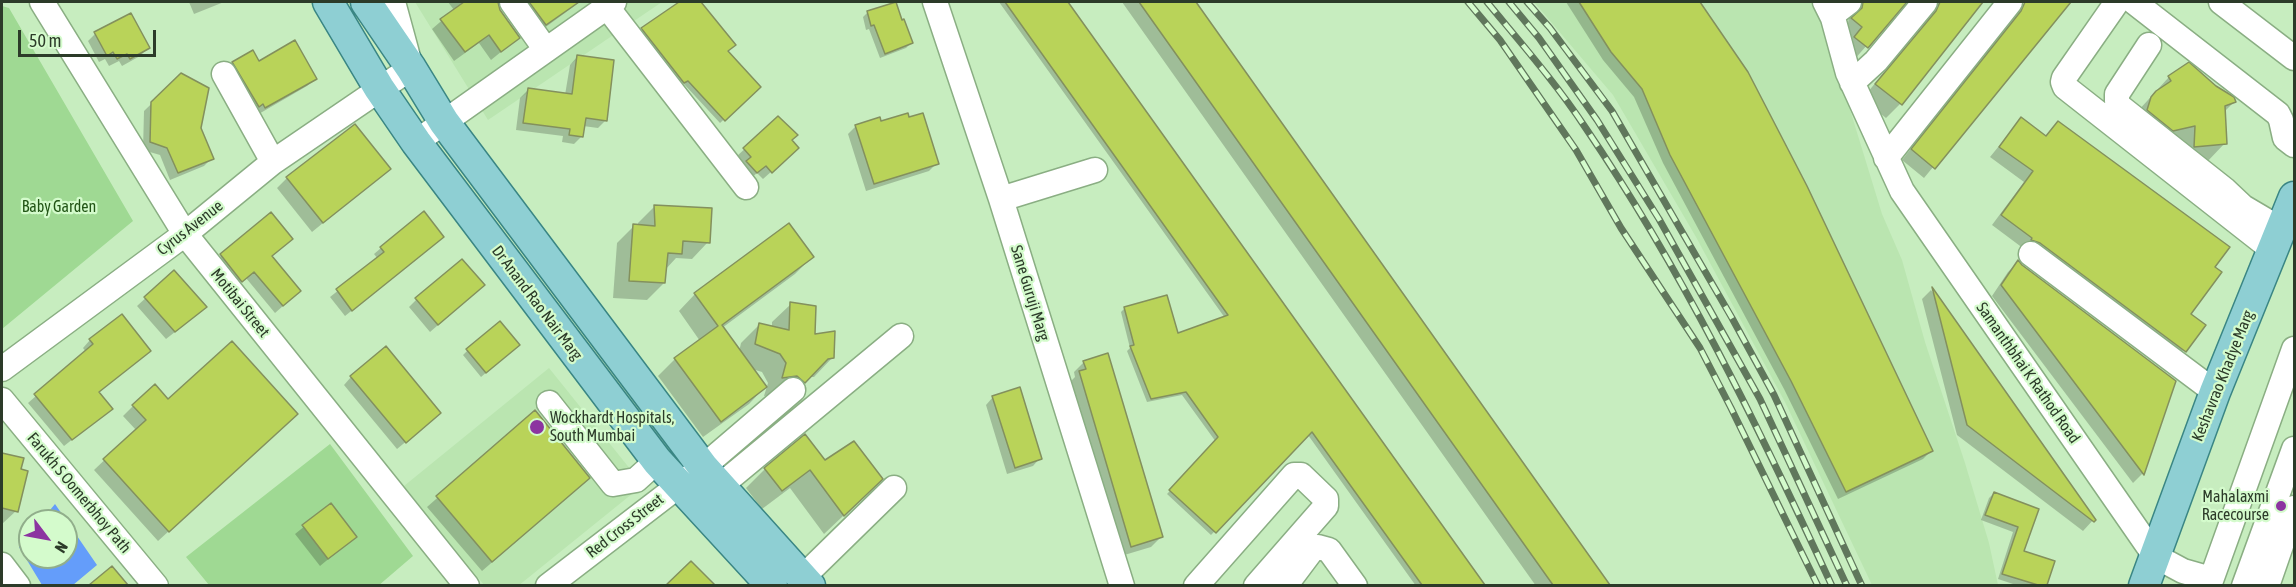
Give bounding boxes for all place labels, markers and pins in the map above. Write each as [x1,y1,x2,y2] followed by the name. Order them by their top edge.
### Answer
[550,408,674,446] place label: Wockhardt Hospitals, South Mumbai
[528,418,546,436] marker: Wockhardt Hospitals, South Mumbai
[2202,487,2269,525] place label: Mahalaxmi Racecourse
[2274,499,2288,513] marker: Mahalaxmi Racecourse

